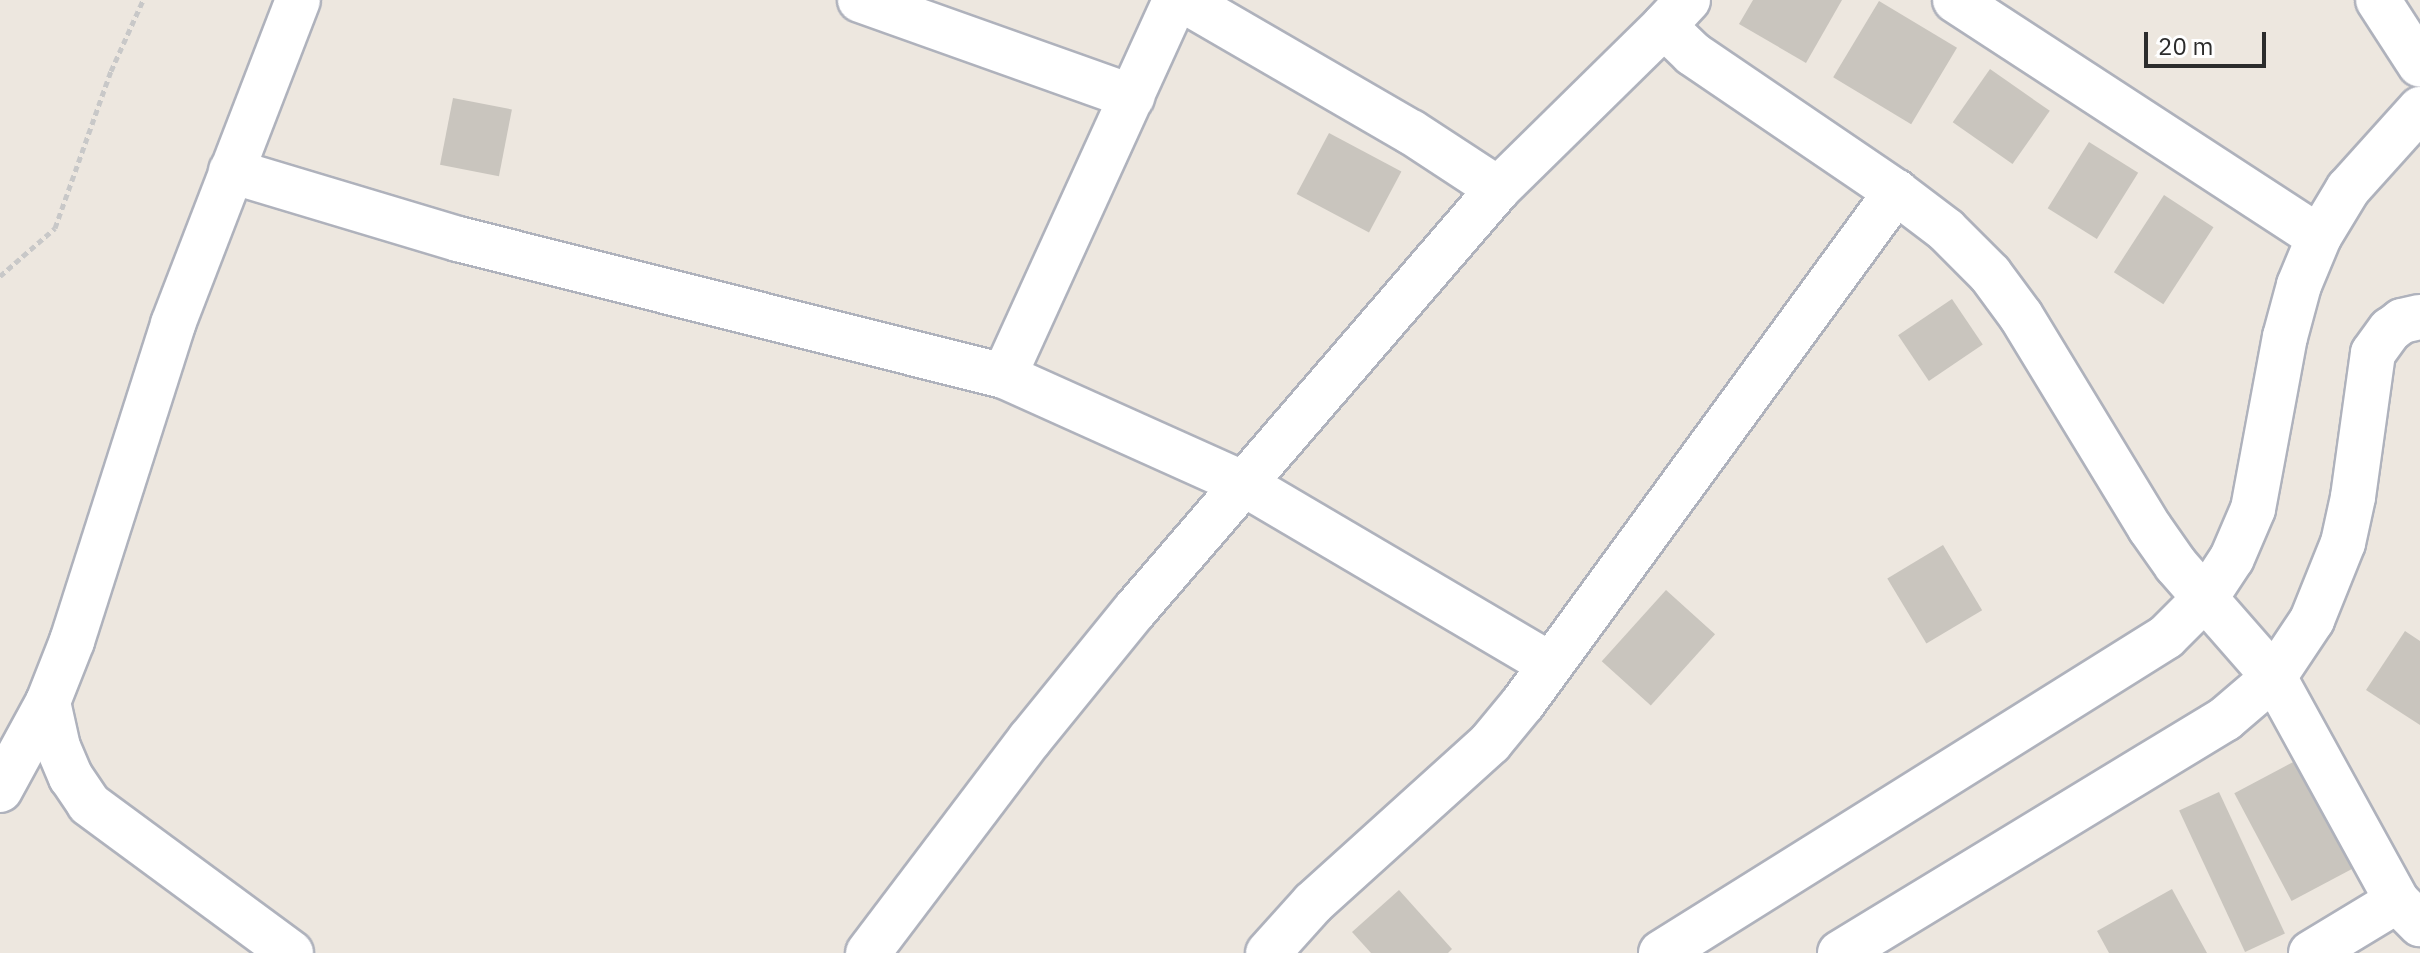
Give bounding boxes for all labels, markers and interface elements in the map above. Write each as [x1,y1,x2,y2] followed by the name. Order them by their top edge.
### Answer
[2148,16,2270,66] scale bar
[2158,30,2213,62] text: 20 m

